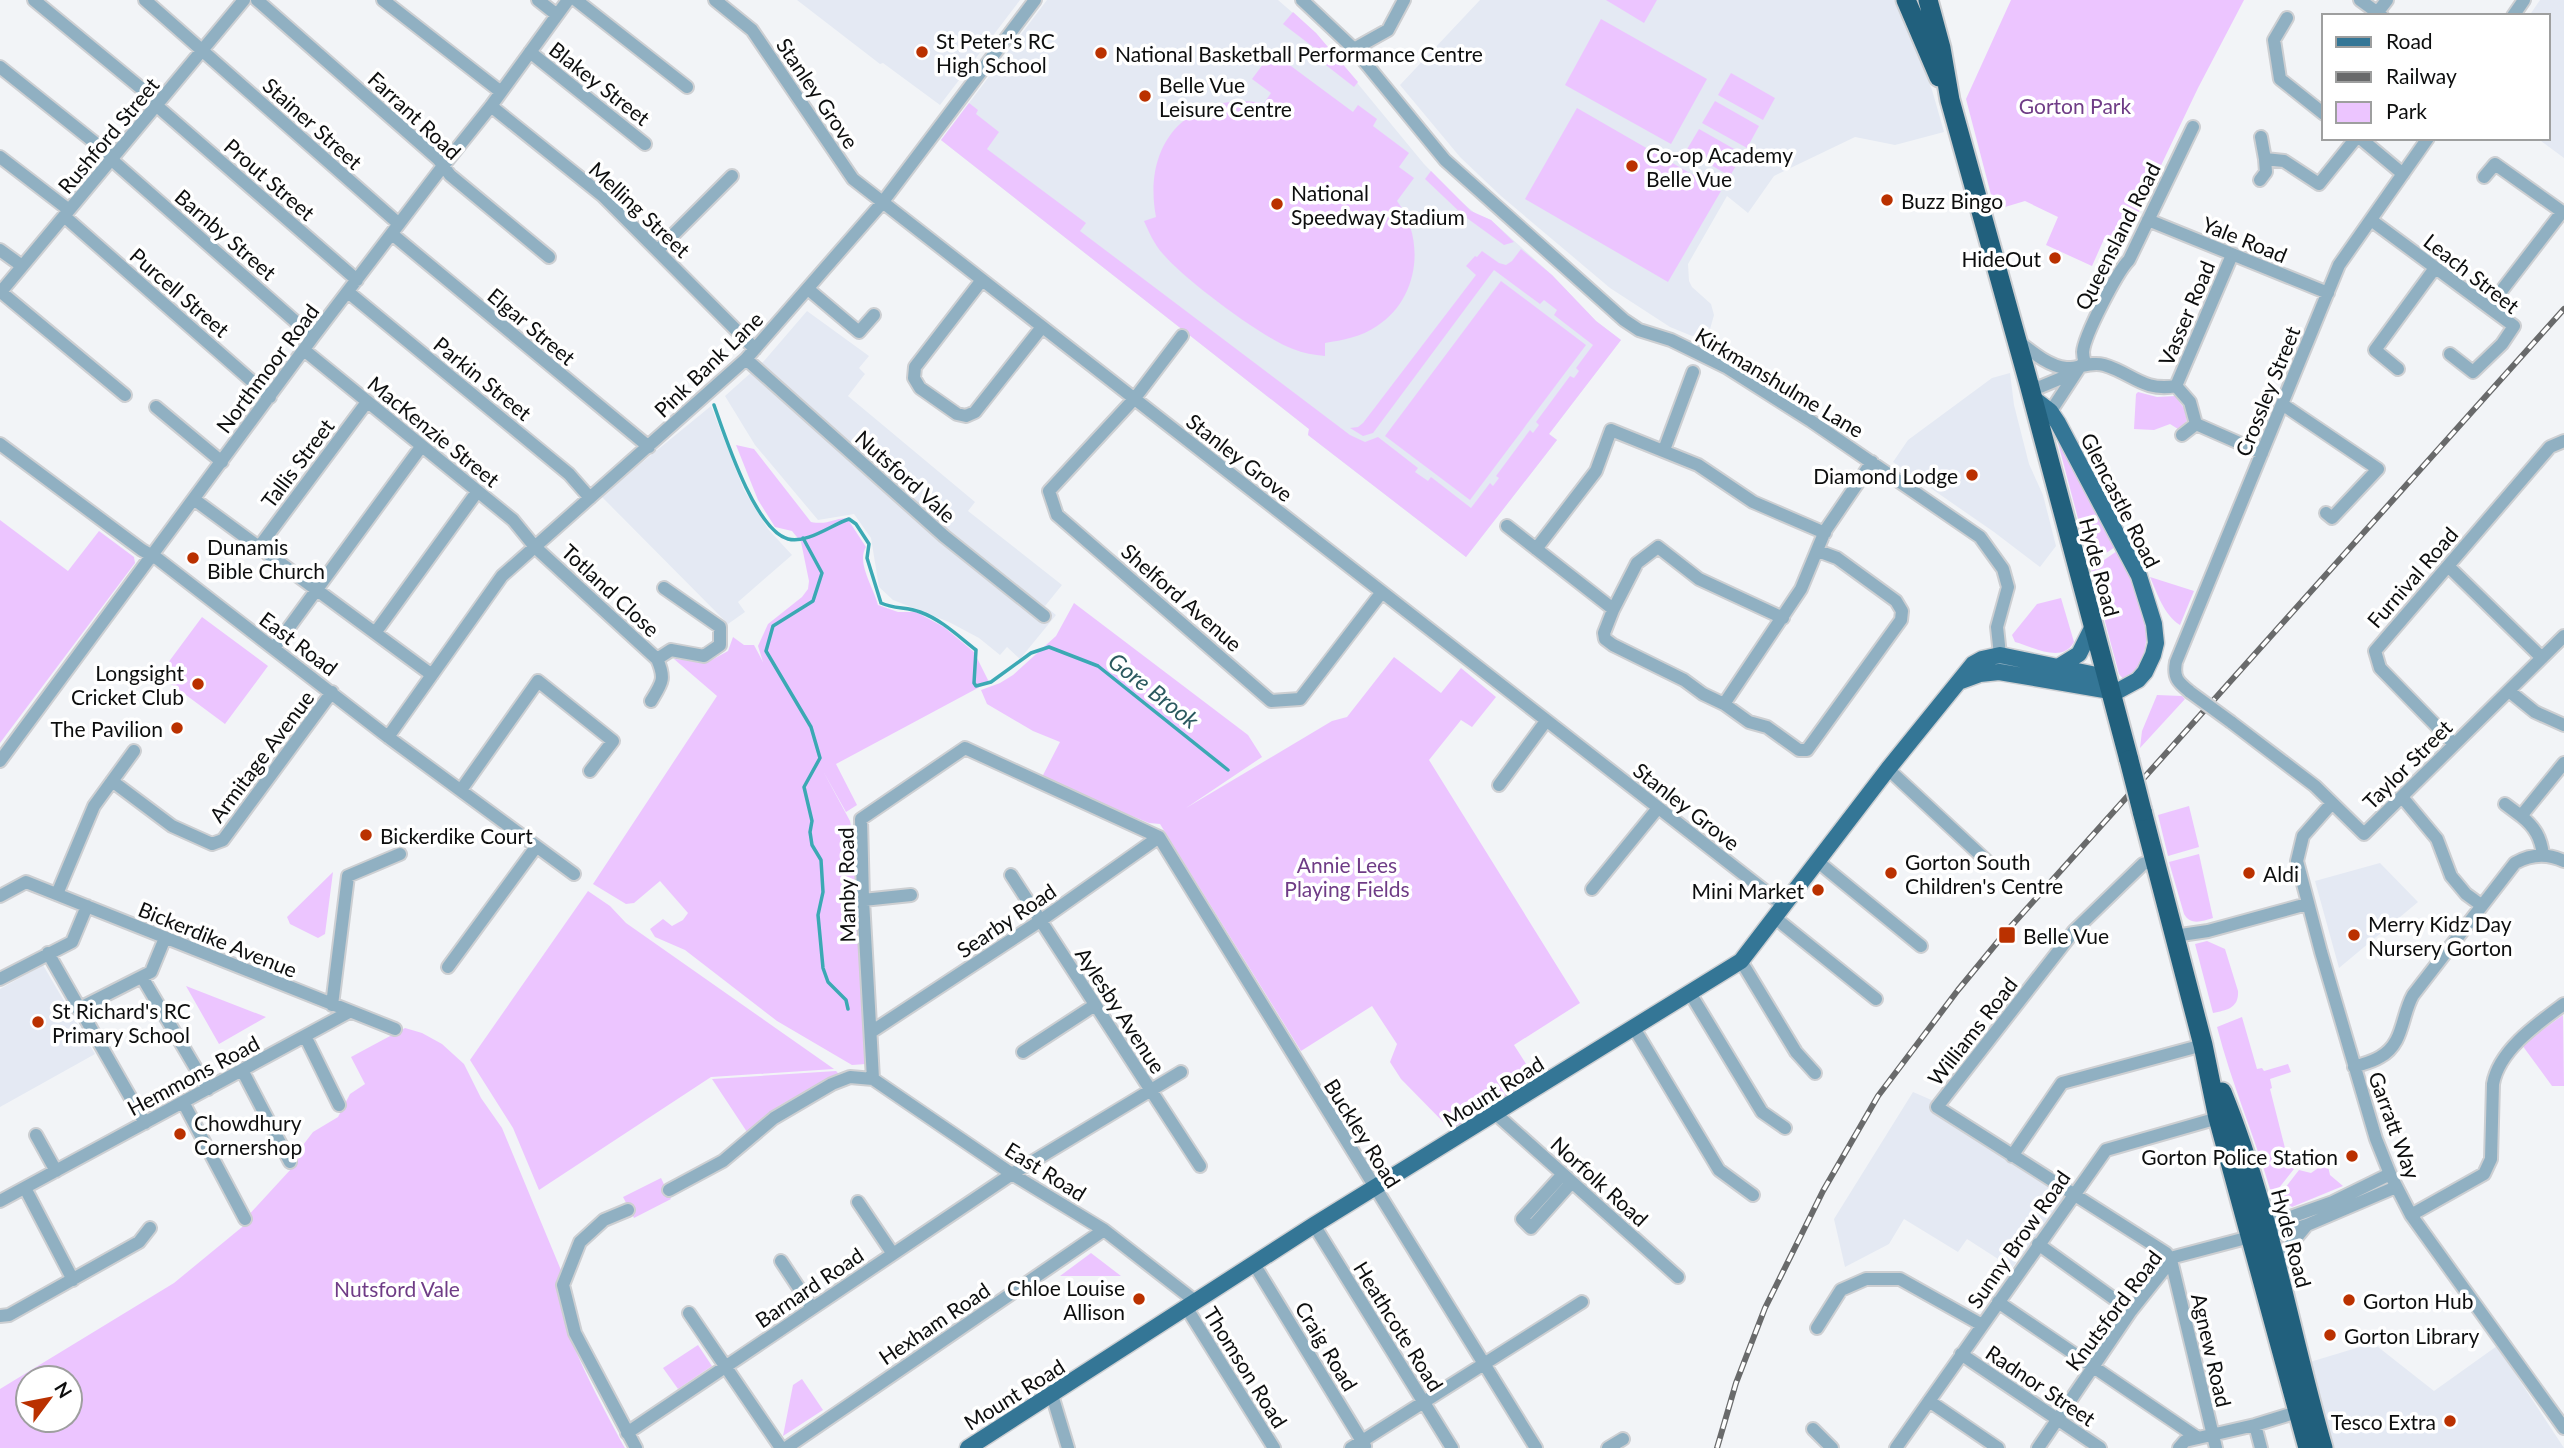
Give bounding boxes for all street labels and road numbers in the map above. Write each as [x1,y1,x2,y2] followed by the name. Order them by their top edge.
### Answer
[772,33,864,153] street label: Stanley Grove
[545,36,656,130] street label: Blakey Street
[364,66,466,164] street label: Farrant Road
[52,72,164,198] street label: Rushford Street
[258,72,368,174] street label: Stainer Street
[220,133,321,225] street label: Prout Street
[584,156,696,262] street label: Melling Street
[2069,158,2165,314] street label: Queensland Road
[170,183,282,285] street label: Barnby Street
[2199,211,2291,267] street label: Yale Road
[2419,228,2525,318] street label: Leach Street
[125,242,235,342] street label: Purcell Street
[2153,257,2219,369] street label: Vasser Road
[483,282,581,370] street label: Elgar Street
[210,299,324,437] street label: Northmoor Road
[649,306,767,422] street label: Pink Bank Lane
[1691,322,1869,442] street label: Kirkmanshulme Lane
[2230,322,2305,460] street label: Crossley Street
[429,331,537,425] street label: Parkin Street
[363,370,505,492] street label: MacKenzie Street
[1182,408,1298,506] street label: Stanley Grove
[255,413,339,513] street label: Tallis Street
[851,425,961,527] street label: Nutsford Vale
[2076,428,2166,572] street label: Glencastle Road
[2075,515,2125,619] street label: Hyde Road
[2362,522,2462,632] street label: Furnival Road
[557,538,665,642] street label: Totland Close
[1117,538,1247,656] street label: Shelford Avenue
[255,606,343,680] street label: East Road
[203,685,319,827] street label: Armitage Avenue
[2357,714,2457,814] street label: Taylor Street
[1629,757,1745,855] street label: Stanley Grove
[832,827,860,943] street label: Manby Road
[952,878,1060,962] street label: Searby Road
[135,896,301,982] street label: Bickerdike Avenue
[1071,942,1171,1078] street label: Aylesby Avenue
[1922,972,2022,1090] street label: Williams Road
[123,1030,263,1120] street label: Hemmons Road
[1438,1050,1548,1132] street label: Mount Road
[2364,1068,2426,1182] street label: Garratt Way
[1320,1074,1406,1192] street label: Buckley Road
[1546,1131,1654,1231] street label: Norfolk Road
[1001,1136,1091,1206] street label: East Road
[1961,1165,2075,1313] street label: Sunny Brow Road
[2267,1186,2317,1290] street label: Hyde Road
[750,1242,868,1332] street label: Barnard Road
[2060,1245,2166,1375] street label: Knutsford Road
[1349,1256,1449,1396] street label: Heathcote Road
[874,1277,994,1369] street label: Hexham Road
[2187,1291,2237,1409] street label: Agnew Road
[1291,1297,1363,1395] street label: Craig Road
[1199,1302,1293,1432] street label: Thomson Road
[1981,1339,2101,1431] street label: Radnor Street
[959,1353,1069,1435] street label: Mount Road

